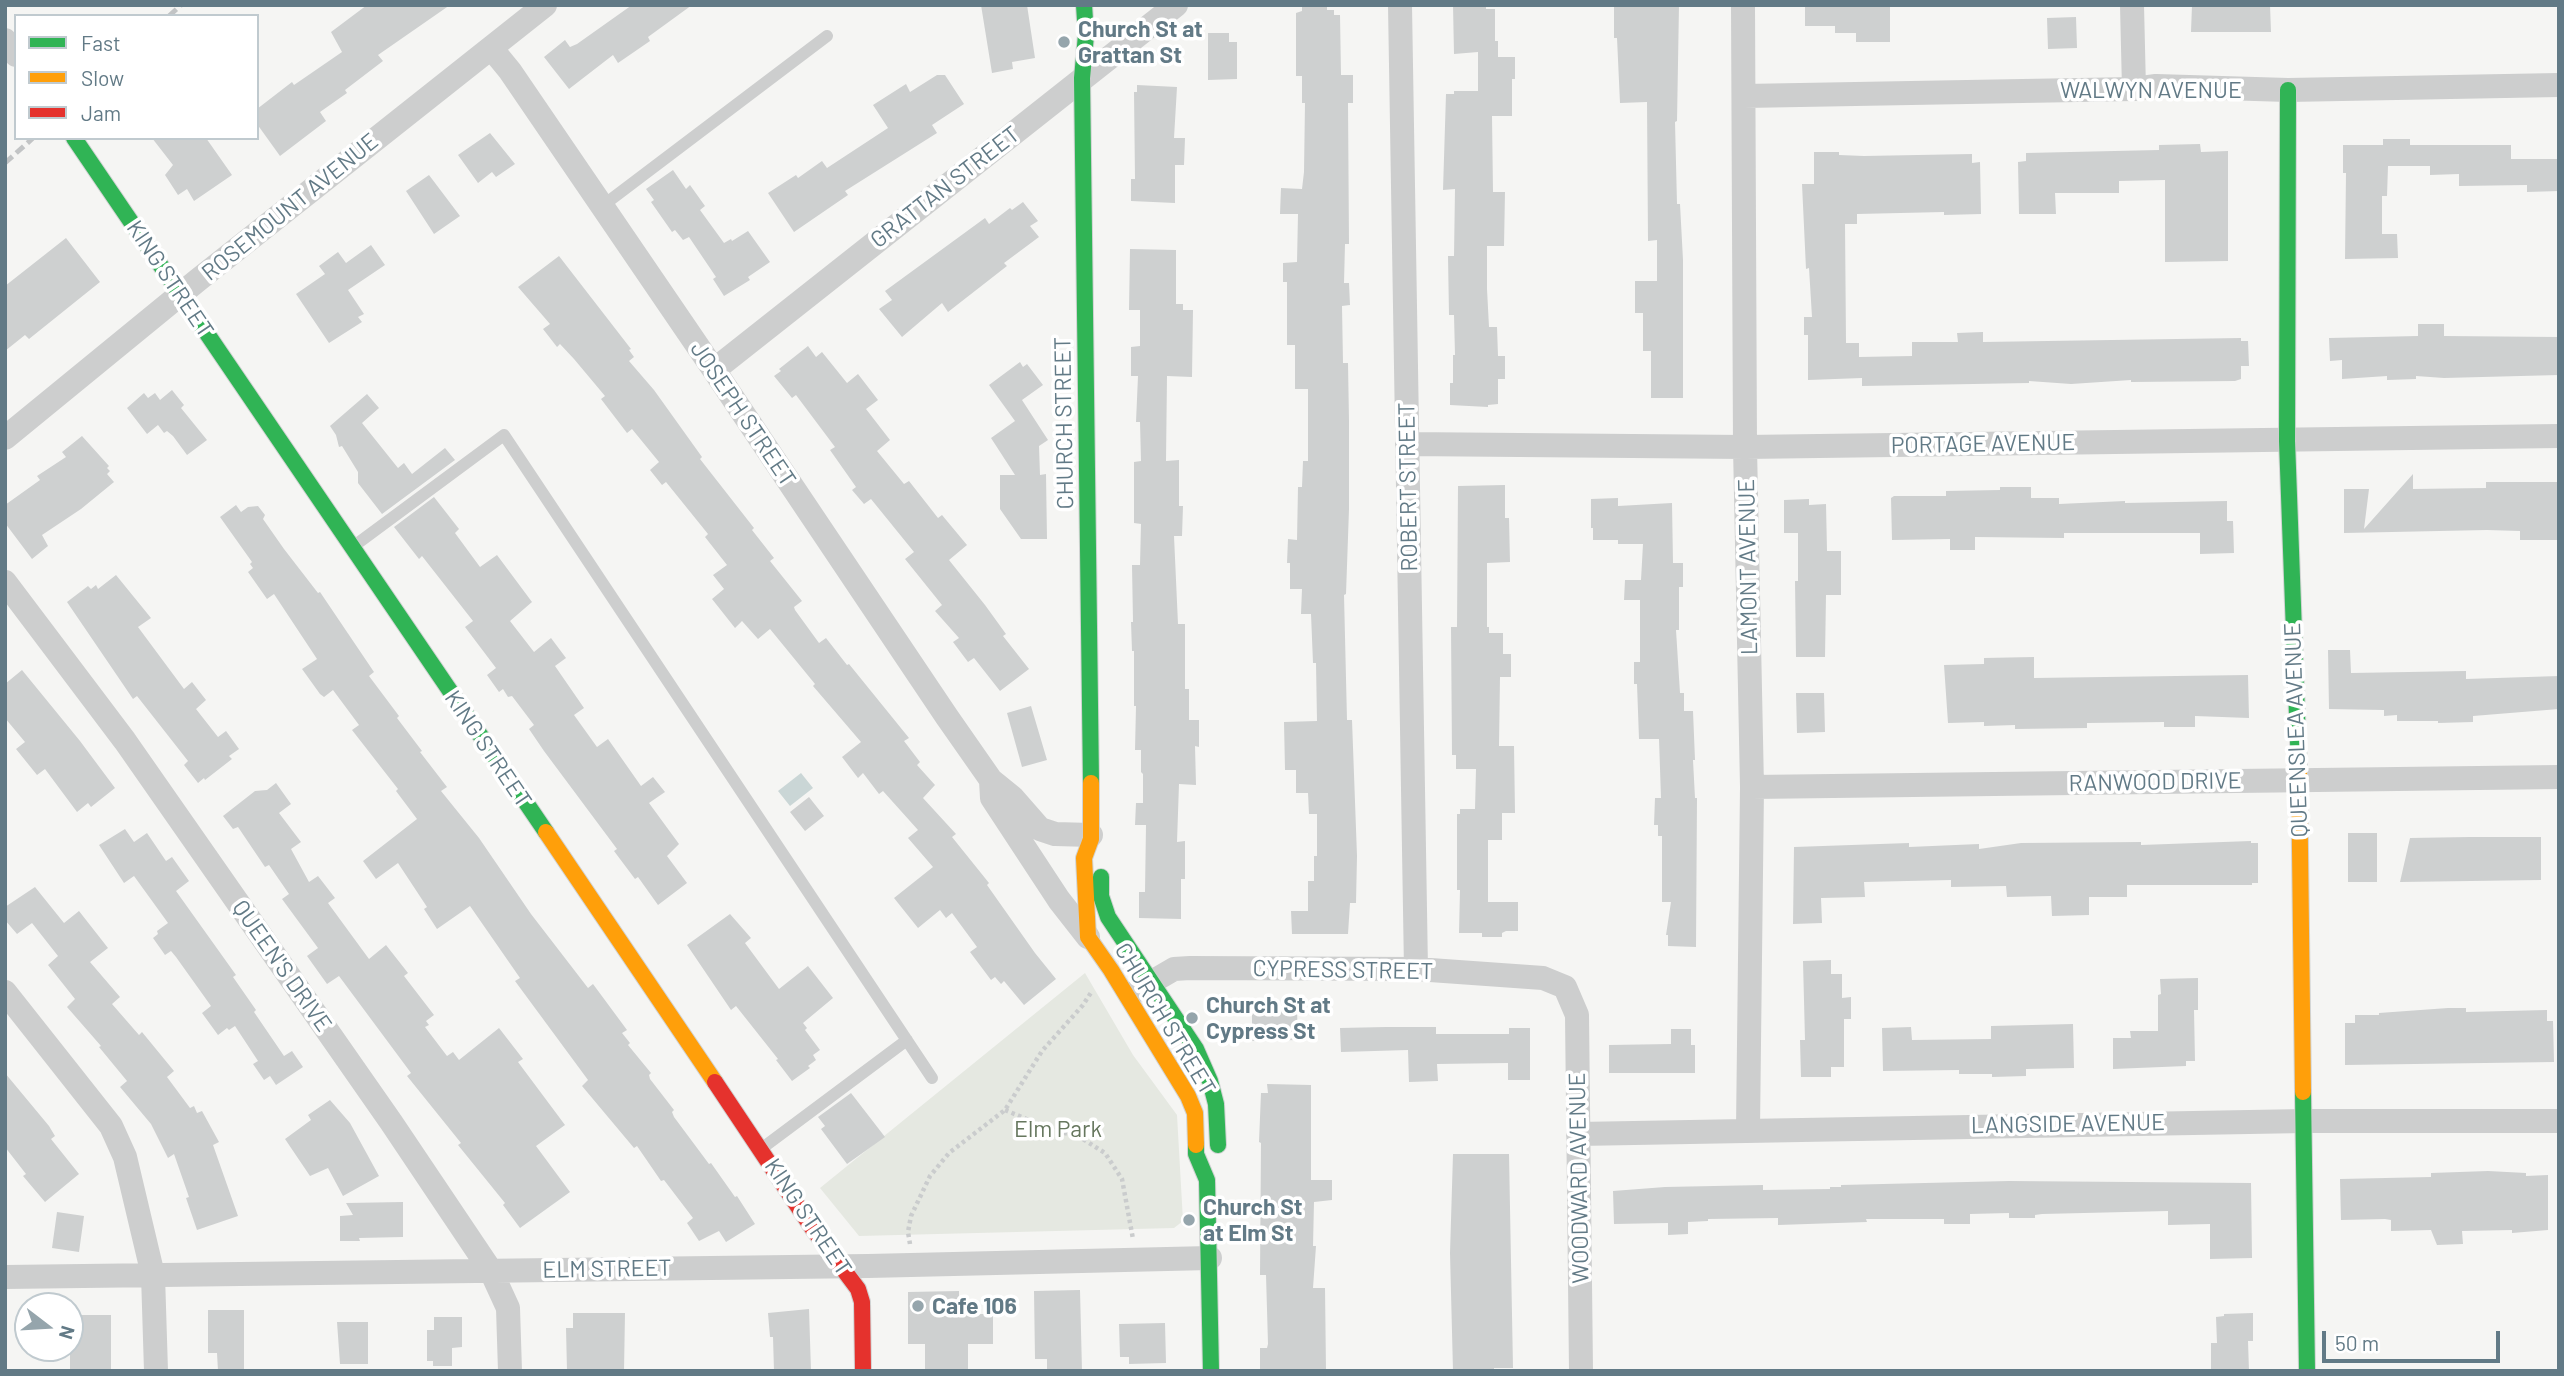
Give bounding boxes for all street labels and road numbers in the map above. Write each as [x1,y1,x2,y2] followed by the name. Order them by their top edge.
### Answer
[2060,76,2242,104] street label: WALWYN AVENUE
[865,120,1025,254] street label: GRATTAN STREET
[196,127,384,287] street label: ROSEMOUNT AVENUE
[121,215,219,343] street label: KING STREET
[684,336,802,492] street label: JOSEPH STREET
[1049,336,1079,510] street label: CHURCH STREET
[1393,402,1423,572] street label: ROBERT STREET
[1891,429,2075,459] street label: PORTAGE AVENUE
[1733,479,1763,655] street label: LAMONT AVENUE
[2278,622,2314,838] street label: QUEENSLEA AVENUE
[439,685,537,813] street label: KING STREET
[2068,767,2242,797] street label: RANWOOD DRIVE
[227,895,337,1037] street label: QUEEN'S DRIVE
[1109,938,1221,1100] street label: CHURCH STREET
[1253,955,1433,985] street label: CYPRESS STREET
[1563,1072,1595,1284] street label: WOODWARD AVENUE
[1971,1109,2165,1139] street label: LANGSIDE AVENUE
[759,1153,857,1281] street label: KING STREET
[542,1254,672,1284] street label: ELM STREET

